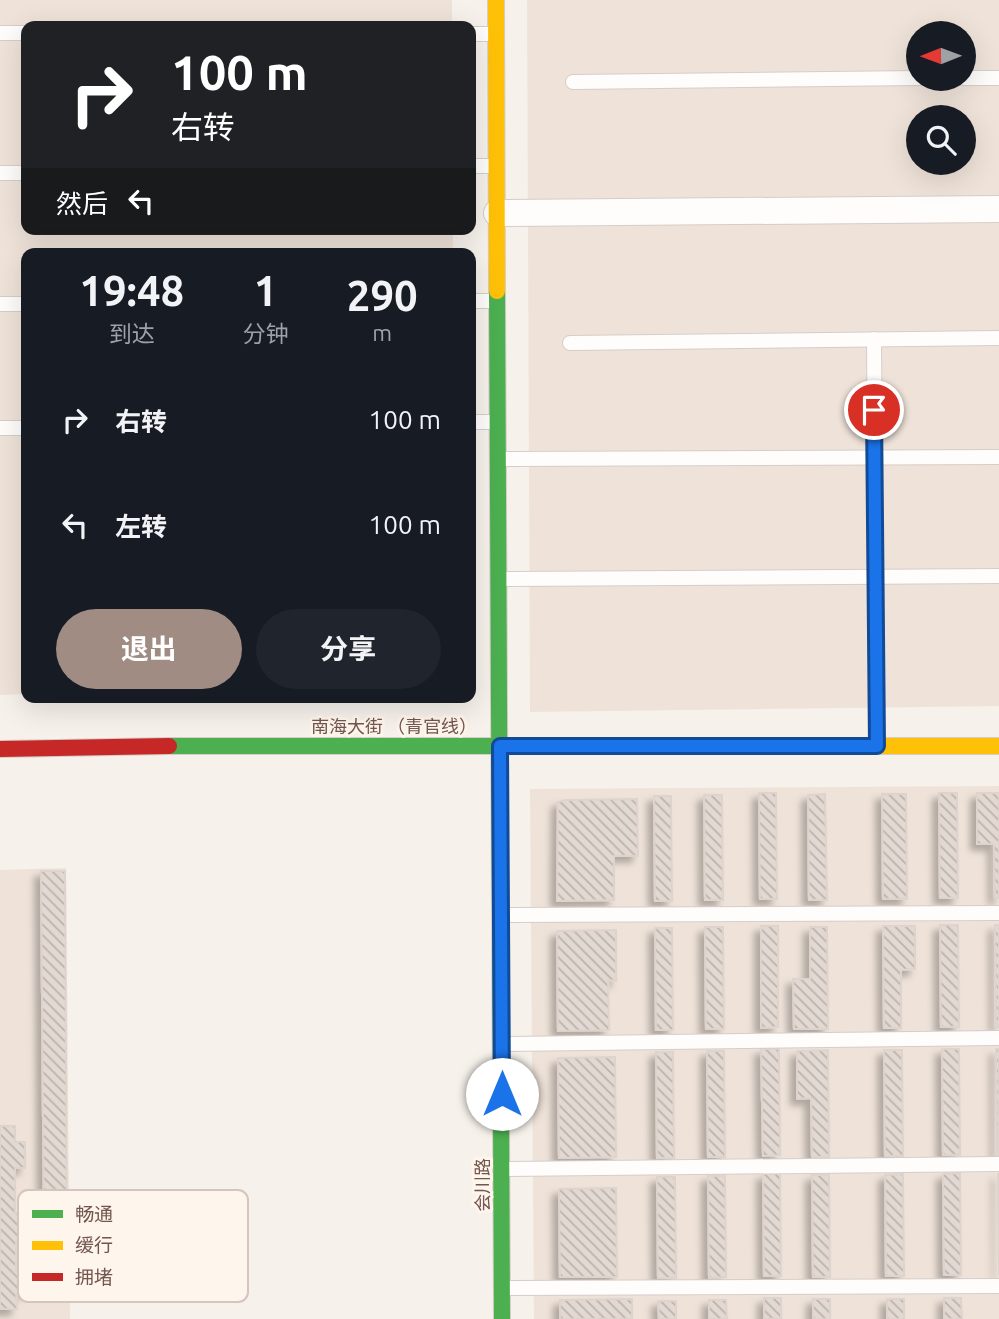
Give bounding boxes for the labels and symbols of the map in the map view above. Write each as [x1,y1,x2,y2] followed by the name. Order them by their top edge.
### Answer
[906,21,976,91] north arrow
[844,380,904,440] pin
[311,716,477,736] street label: 南海大街 （青官线）
[465,1057,539,1131] position arrow
[472,1158,492,1212] street label: 会川路
[18,1190,248,1302] legend
[75,1203,113,1225] text: 畅通
[75,1234,113,1256] text: 缓行
[75,1266,113,1288] text: 拥堵

